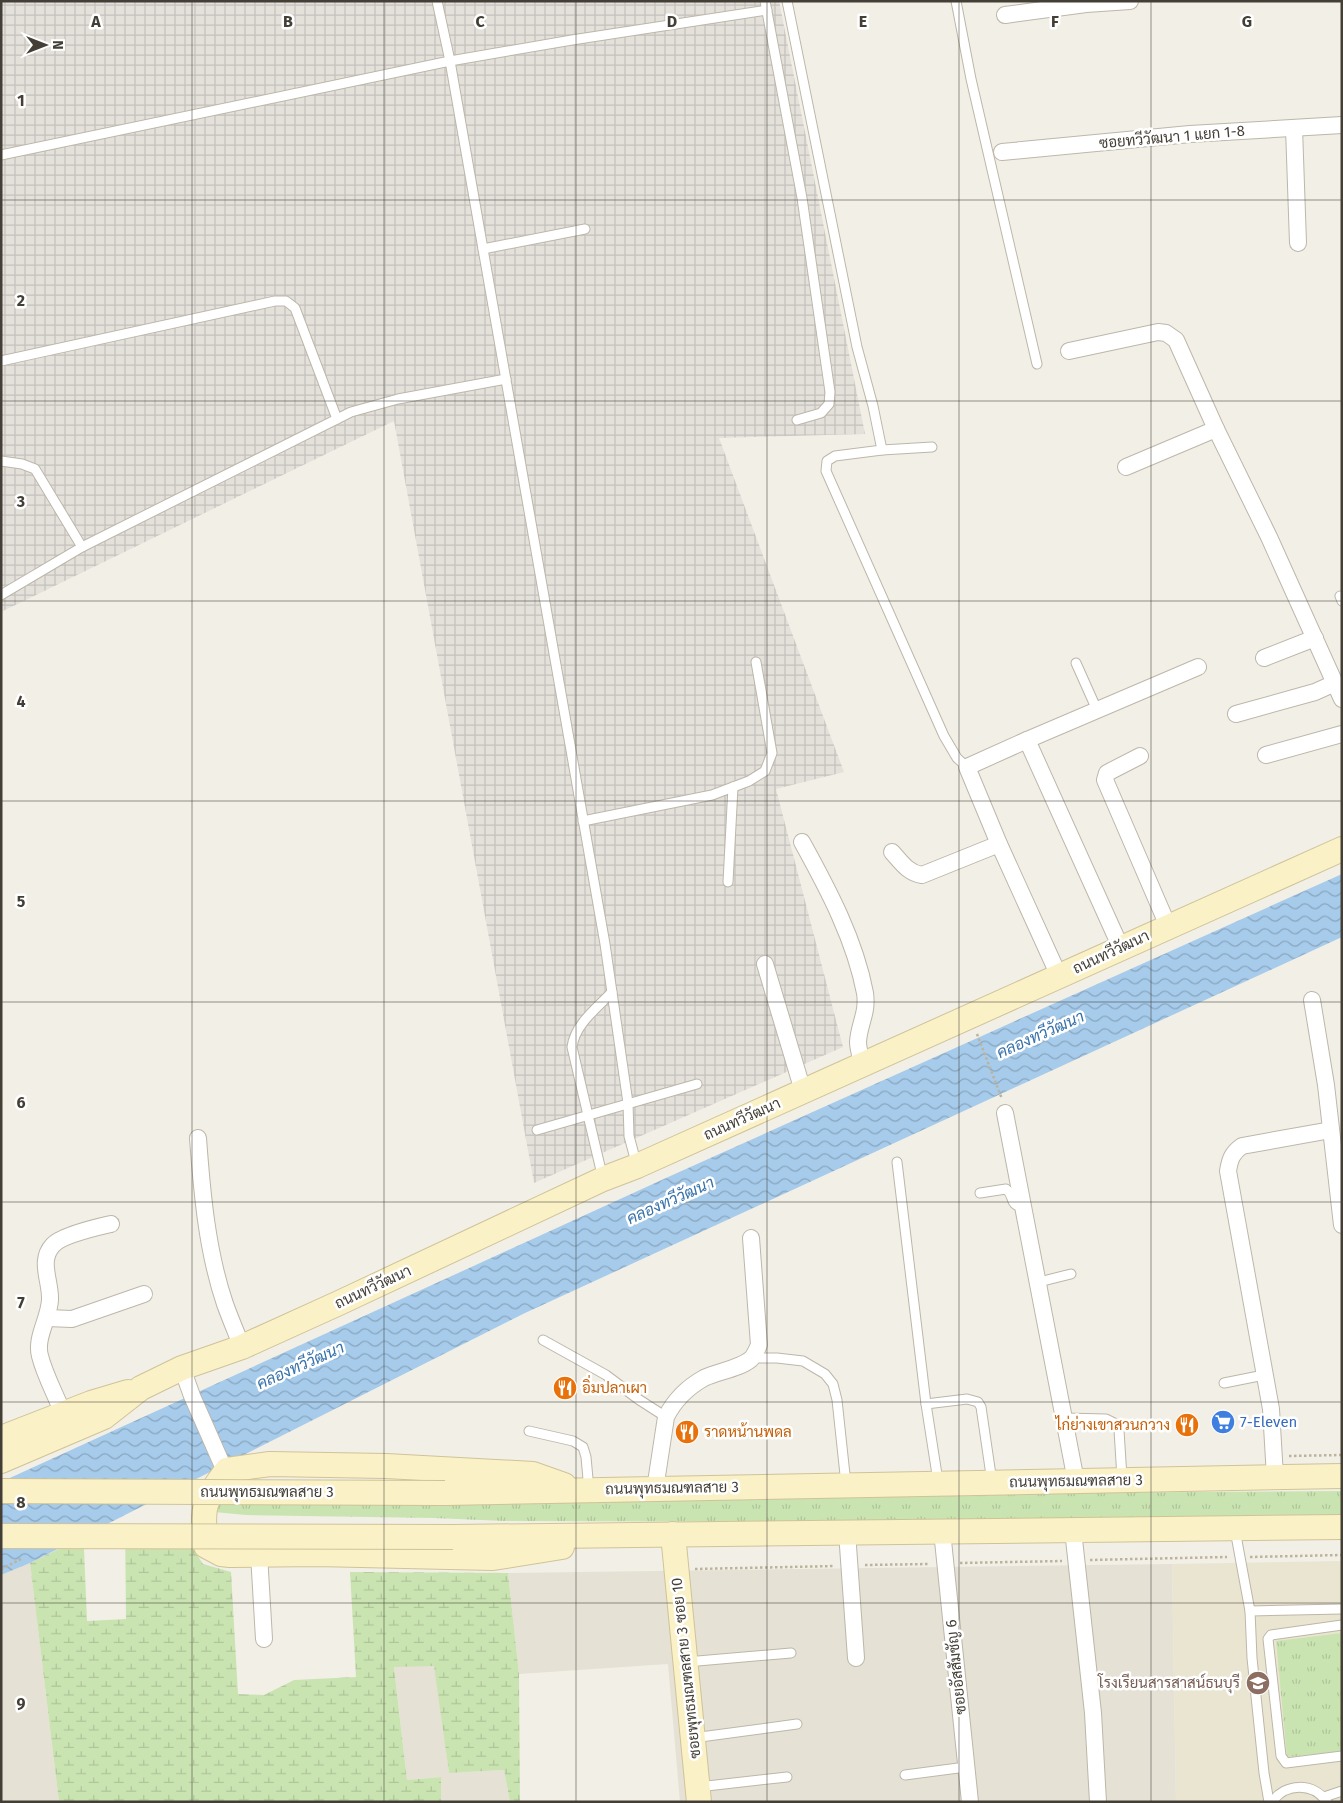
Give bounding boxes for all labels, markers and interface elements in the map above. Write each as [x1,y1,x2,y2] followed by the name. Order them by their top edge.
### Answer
[90,12,101,31] text: A
[283,12,293,31] text: B
[475,12,485,31] text: C
[667,12,677,31] text: D
[859,12,867,31] text: E
[1051,12,1059,31] text: F
[1242,12,1252,31] text: G
[20,20,70,70] north arrow
[49,40,66,50] text: N
[17,91,25,110] text: 1
[1098,121,1246,152] street label: ซอยทวีวัฒนา 1 แยก 1-8
[17,291,25,310] text: 2
[16,492,25,511] text: 3
[16,692,26,711] text: 4
[17,892,26,911] text: 5
[1069,926,1152,978] street label: ถนนทวีวัฒนา
[993,1005,1087,1062] water label: คลองทวีวัฒนา
[16,1093,26,1112] text: 6
[700,1093,783,1144] street label: ถนนทวีวัฒนา
[623,1171,717,1228] water label: คลองทวีวัฒนา
[331,1261,414,1313] street label: ถนนทวีวัฒนา
[17,1293,25,1312] text: 7
[253,1336,347,1393] water label: คลองทวีวัฒนา
[582,1374,647,1397] place label: อิ่มปลาเผา
[552,1375,578,1401] restaurant icon: อิ่มปลาเผา
[1210,1409,1236,1435] supermarket icon: 7-Eleven
[1174,1412,1200,1438] restaurant icon: ไก่ย่างเขาสวนกวาง
[1240,1413,1297,1431] place label: 7-Eleven
[1055,1415,1170,1434] place label: ไก่ย่างเขาสวนกวาง
[674,1419,700,1445] restaurant icon: ราดหน้านพดล
[704,1422,792,1441] place label: ราดหน้านพดล
[1009,1471,1143,1493] street label: ถนนพุทธมณฑลสาย 3
[605,1478,739,1500] street label: ถนนพุทธมณฑลสาย 3
[200,1483,334,1503] street label: ถนนพุทธมณฑลสาย 3
[16,1493,26,1512] text: 8
[668,1576,706,1759] street label: ซอยพุทธมณฑลสาย 3 ซอย 10
[942,1619,970,1715] street label: ซอยอัสสัมชัญ 6
[1245,1670,1271,1696] school or university icon: โรงเรียนสารสาสน์ธนบุรี
[1097,1673,1240,1694] place label: โรงเรียนสารสาสน์ธนบุรี
[17,1694,26,1713] text: 9

